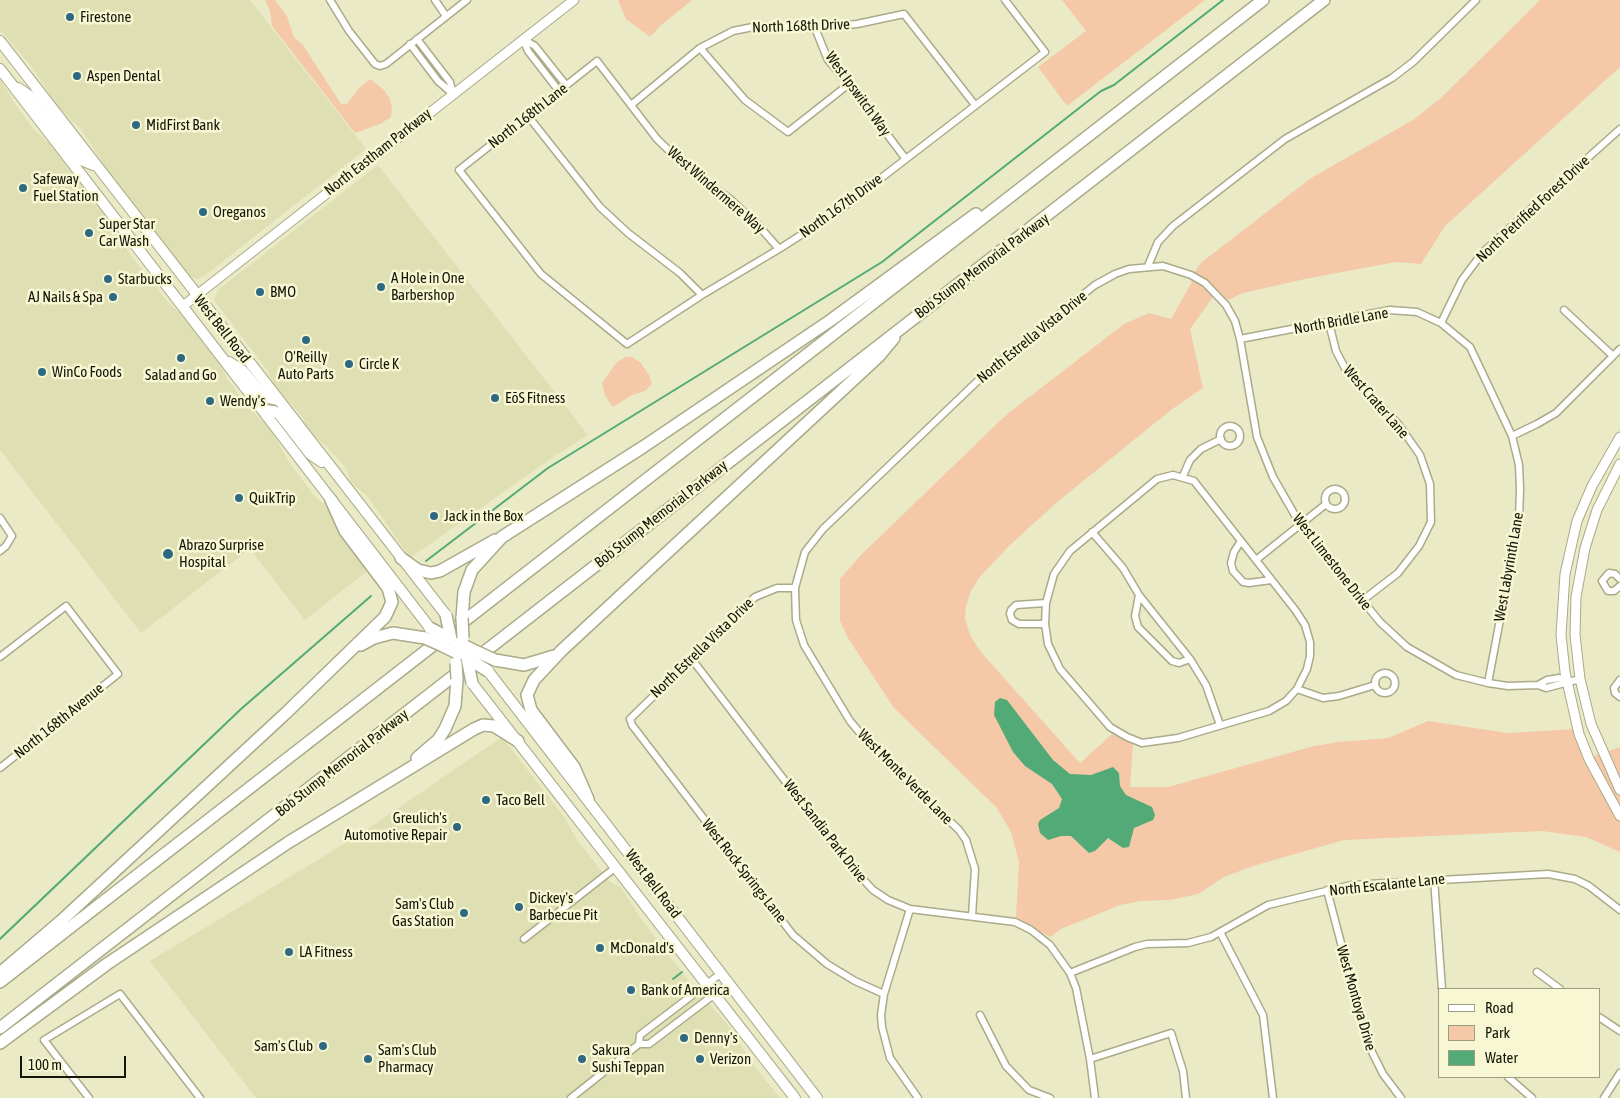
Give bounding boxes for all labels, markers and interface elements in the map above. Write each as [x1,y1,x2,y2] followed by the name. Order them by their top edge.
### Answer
[80,8,131,26] place label: Firestone
[64,11,76,23] marker: Firestone
[752,15,850,37] street label: North 168th Drive
[821,48,895,140] street label: West Ipswitch Way
[87,67,161,85] place label: Aspen Dental
[71,70,83,82] marker: Aspen Dental
[485,80,571,152] street label: North 168th Lane
[321,105,435,199] street label: North Eastham Parkway
[146,116,220,134] place label: MidFirst Bank
[130,119,142,131] marker: MidFirst Bank
[664,143,768,237] street label: West Windermere Way
[1473,152,1593,266] street label: North Petrified Forest Drive
[33,170,99,205] place label: Safeway Fuel Station
[796,170,886,242] street label: North 167th Drive
[17,182,29,194] marker: Safeway Fuel Station
[213,203,266,221] place label: Oreganos
[197,206,209,218] marker: Oreganos
[911,210,1053,322] street label: Bob Stump Memorial Parkway
[99,215,155,250] place label: Super Star Car Wash
[83,227,95,239] marker: Super Star Car Wash
[391,269,464,304] place label: A Hole in One Barbershop
[118,270,172,288] place label: Starbucks
[102,273,114,285] marker: Starbucks
[375,281,387,293] marker: A Hole in One Barbershop
[270,283,296,301] place label: BMO
[254,286,266,298] marker: BMO
[973,287,1091,387] street label: North Estrella Vista Drive
[28,288,103,306] place label: AJ Nails & Spa
[107,291,119,303] marker: AJ Nails & Spa
[190,291,254,367] street label: West Bell Road
[1292,304,1390,338] street label: North Bridle Lane
[300,334,312,346] marker: O'Reilly Auto Parts
[278,348,334,383] place label: O'Reilly Auto Parts
[175,352,187,364] marker: Salad and Go
[359,355,399,373] place label: Circle K
[343,358,355,370] marker: Circle K
[1339,362,1413,442] street label: West Crater Lane
[52,363,122,381] place label: WinCo Foods
[36,366,48,378] marker: WinCo Foods
[145,366,217,384] place label: Salad and Go
[505,389,565,407] place label: EōS Fitness
[220,392,266,410] place label: Wendy's
[489,392,501,404] marker: EōS Fitness
[204,395,216,407] marker: Wendy's
[591,456,731,572] street label: Bob Stump Memorial Parkway
[249,489,296,507] place label: QuikTrip
[233,492,245,504] marker: QuikTrip
[444,507,523,525] place label: Jack in the Box
[428,510,440,522] marker: Jack in the Box
[1289,510,1375,614] street label: West Limestone Drive
[1491,511,1527,623] street label: West Labyrinth Lane
[179,536,264,571] place label: Abrazo Surprise Hospital
[161,547,175,561] marker: Abrazo Surprise Hospital
[647,594,757,702] street label: North Estrella Vista Drive
[11,679,107,763] street label: North 168th Avenue
[272,705,412,821] street label: Bob Stump Memorial Parkway
[854,726,956,828] street label: West Monte Verde Lane
[779,776,871,886] street label: West Sandia Park Drive
[496,791,545,809] place label: Taco Bell
[480,794,492,806] marker: Taco Bell
[344,809,447,844] place label: Greulich's Automotive Repair
[698,815,790,927] street label: West Rock Springs Lane
[451,821,463,833] marker: Greulich's Automotive Repair
[621,846,685,922] street label: West Bell Road
[1328,870,1446,900] street label: North Escalante Lane
[529,889,598,924] place label: Dickey's Barbecue Pit
[392,895,454,930] place label: Sam's Club Gas Station
[513,901,525,913] marker: Dickey's Barbecue Pit
[458,907,470,919] marker: Sam's Club Gas Station
[610,939,674,957] place label: McDonald's
[594,942,606,954] marker: McDonald's
[299,943,353,961] place label: LA Fitness
[1332,943,1380,1053] street label: West Montoya Drive
[283,946,295,958] marker: LA Fitness
[641,981,730,999] place label: Bank of America
[625,984,637,996] marker: Bank of America
[1438,988,1600,1078] legend
[1485,999,1514,1016] text: Road
[1485,1024,1510,1041] text: Park
[694,1029,738,1047] place label: Denny's
[678,1032,690,1044] marker: Denny's
[254,1037,313,1055] place label: Sam's Club
[317,1040,329,1052] marker: Sam's Club
[378,1041,437,1076] place label: Sam's Club Pharmacy
[592,1041,665,1076] place label: Sakura Sushi Teppan
[22,1046,129,1078] scale bar
[1485,1049,1518,1066] text: Water
[710,1050,751,1068] place label: Verizon
[362,1053,374,1065] marker: Sam's Club Pharmacy
[576,1053,588,1065] marker: Sakura Sushi Teppan
[694,1053,706,1065] marker: Verizon
[28,1056,62,1073] text: 100 m

